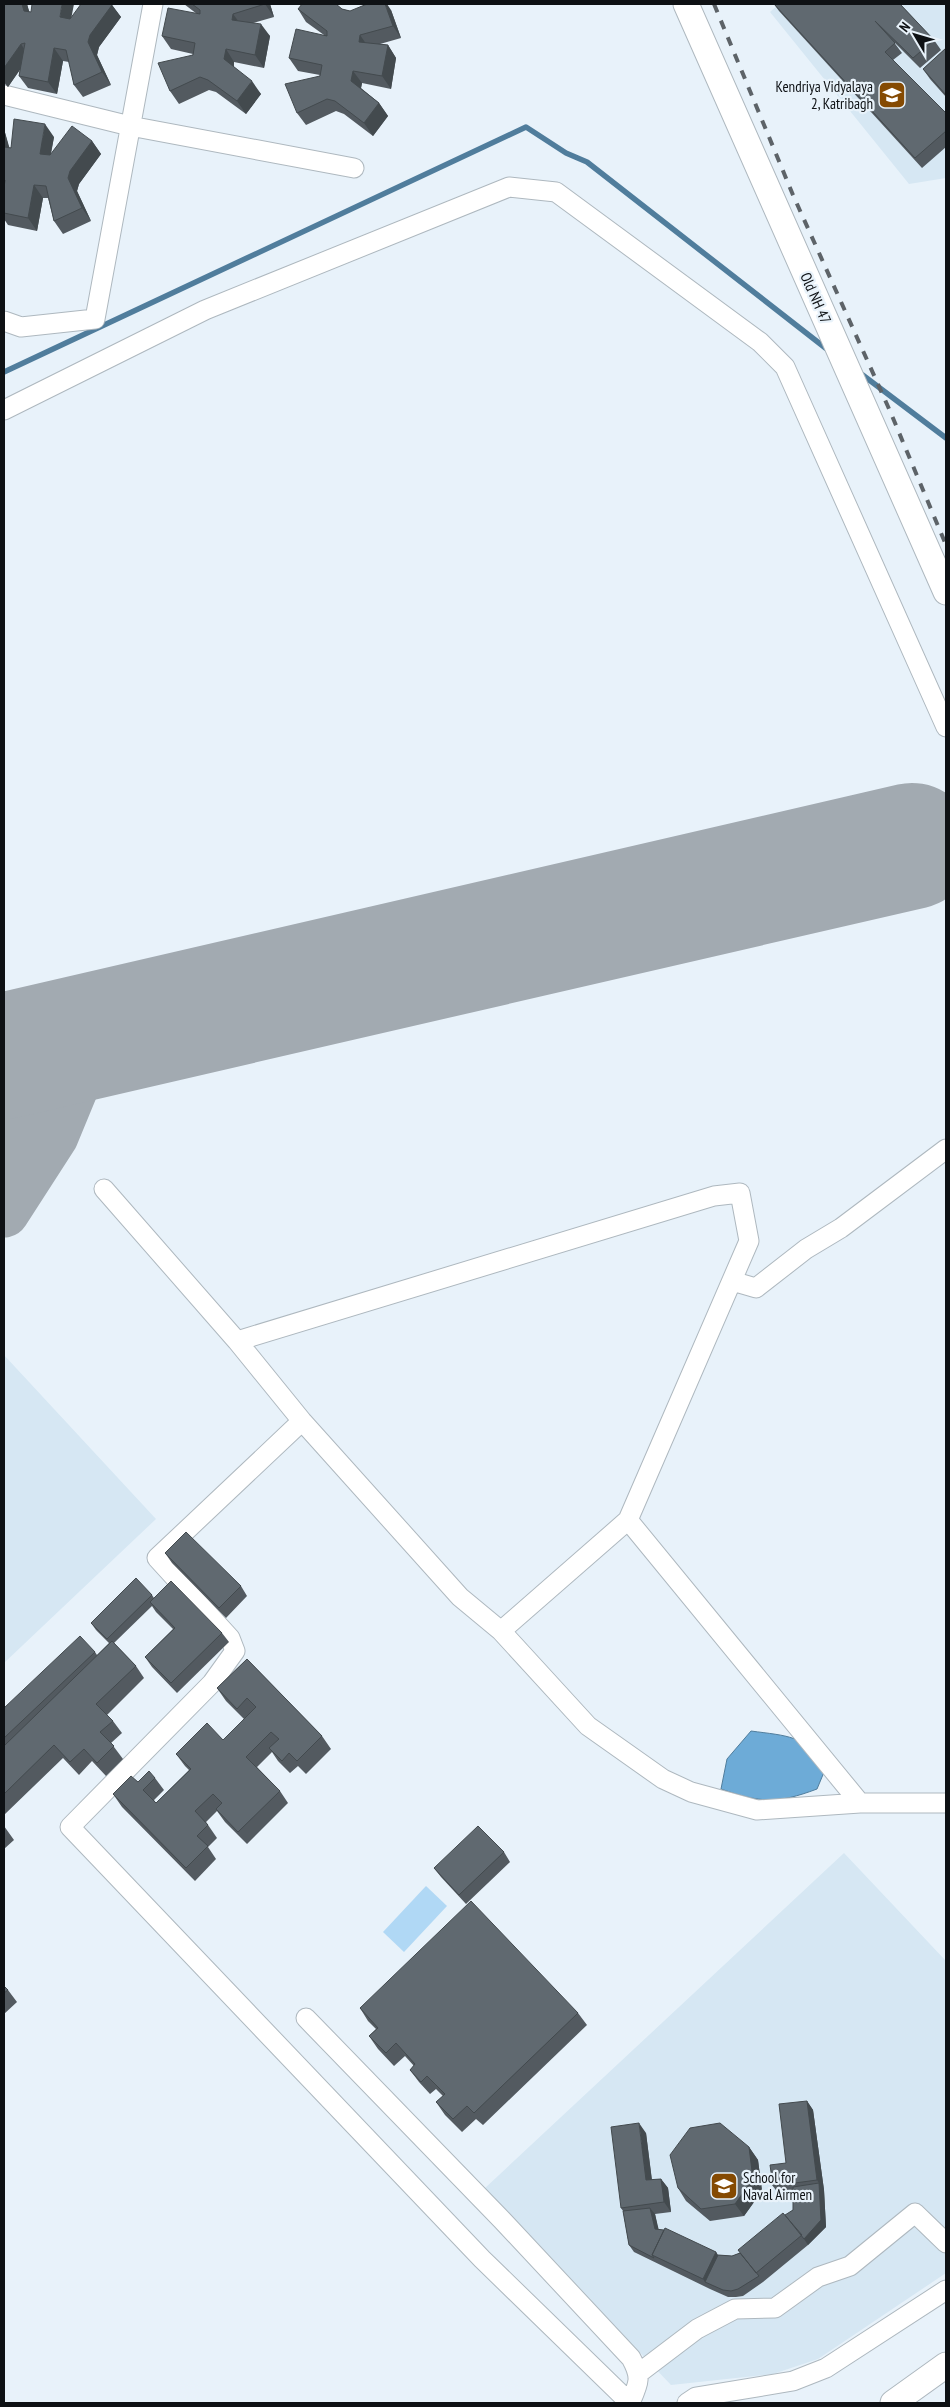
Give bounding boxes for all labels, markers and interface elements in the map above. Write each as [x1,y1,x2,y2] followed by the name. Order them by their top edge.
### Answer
[890,10,940,60] north arrow
[895,18,914,36] text: N
[776,77,873,113] place label: Kendriya Vidyalaya 2, Katribagh
[877,80,907,110] school or university icon: Kendriya Vidyalaya 2, Katribagh
[796,269,836,327] street label: Old NH 47
[743,2168,812,2204] place label: School for Naval Airmen
[709,2171,739,2201] school or university icon: School for Naval Airmen

